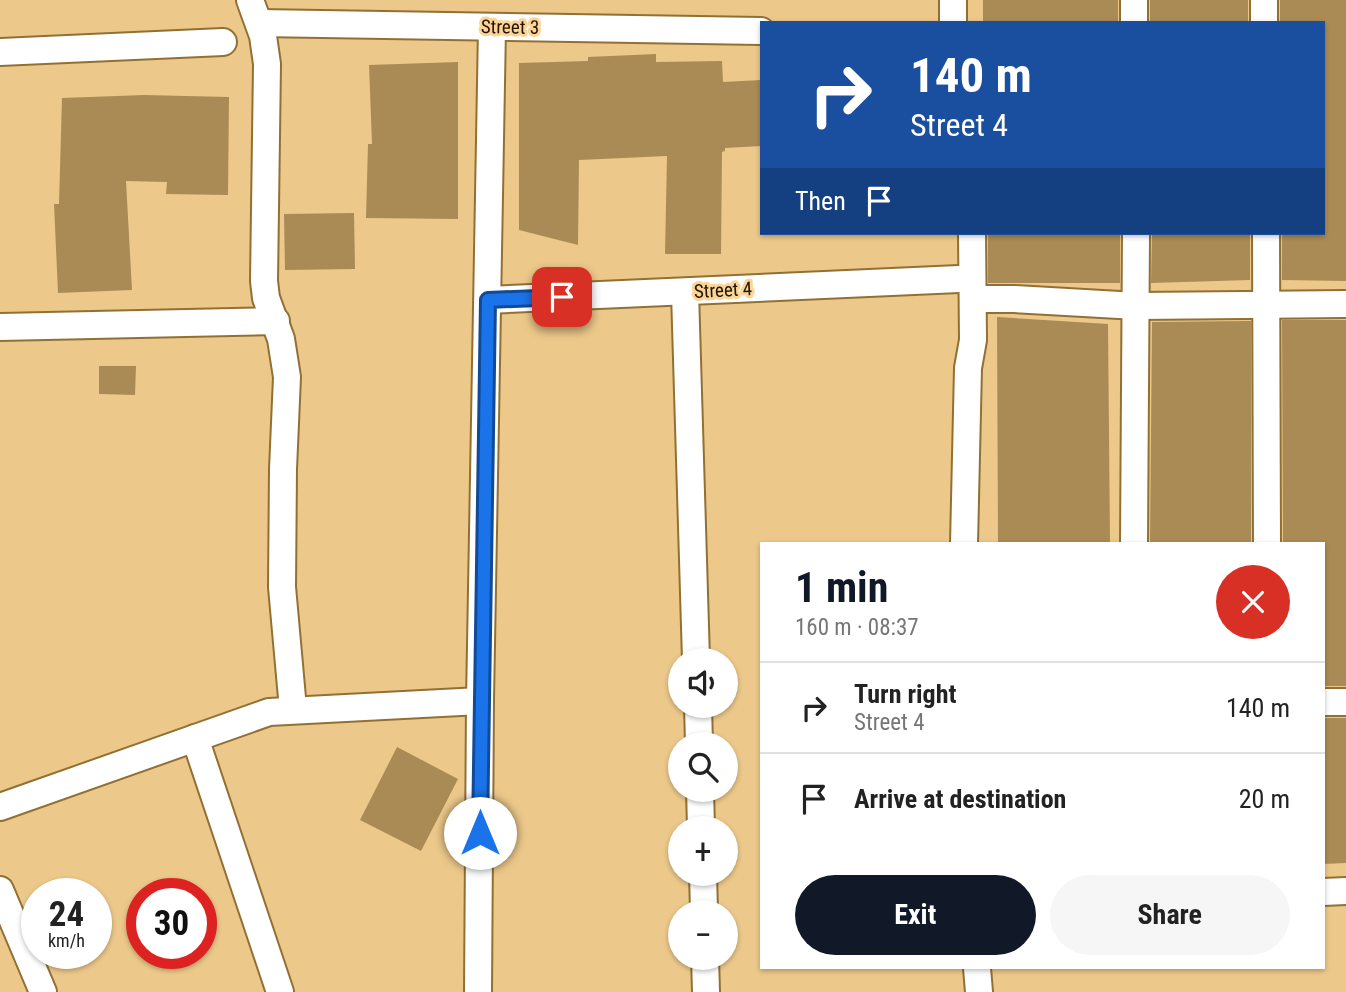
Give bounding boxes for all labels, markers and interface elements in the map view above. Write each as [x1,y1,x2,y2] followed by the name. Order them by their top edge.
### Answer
[481,15,539,39] street label: Street 3
[910,47,1032,104] text: 140 m
[795,49,886,140] icon: right
[910,106,1008,144] text: Street 4
[860,182,898,220] icon: arrive
[795,186,846,216] text: Then
[532,267,592,327] pin
[693,277,753,303] street label: Street 4
[543,278,581,316] icon: arrive
[795,563,888,612] text: 1 min
[1216,565,1290,639] button: close
[795,614,919,641] text: 160 m · 08:37
[668,648,738,970] map controls
[668,648,738,718] button: sound
[854,679,956,709] text: Turn right
[795,689,833,727] icon: right
[1226,693,1290,723] text: 140 m
[854,709,925,736] text: Street 4
[668,732,738,802] button: search
[795,780,833,818] icon: arrive
[854,784,1066,814] text: Arrive at destination
[1239,784,1290,814] text: 20 m
[443,796,517,870] position arrow
[668,816,738,886] button: +
[795,875,1036,955] button: Exit
[1050,875,1290,955] button: Share
[126,878,217,969] speed limit sign: 30
[49,894,84,935] text: 24
[668,900,738,970] button: −
[48,930,85,951] text: km/h

